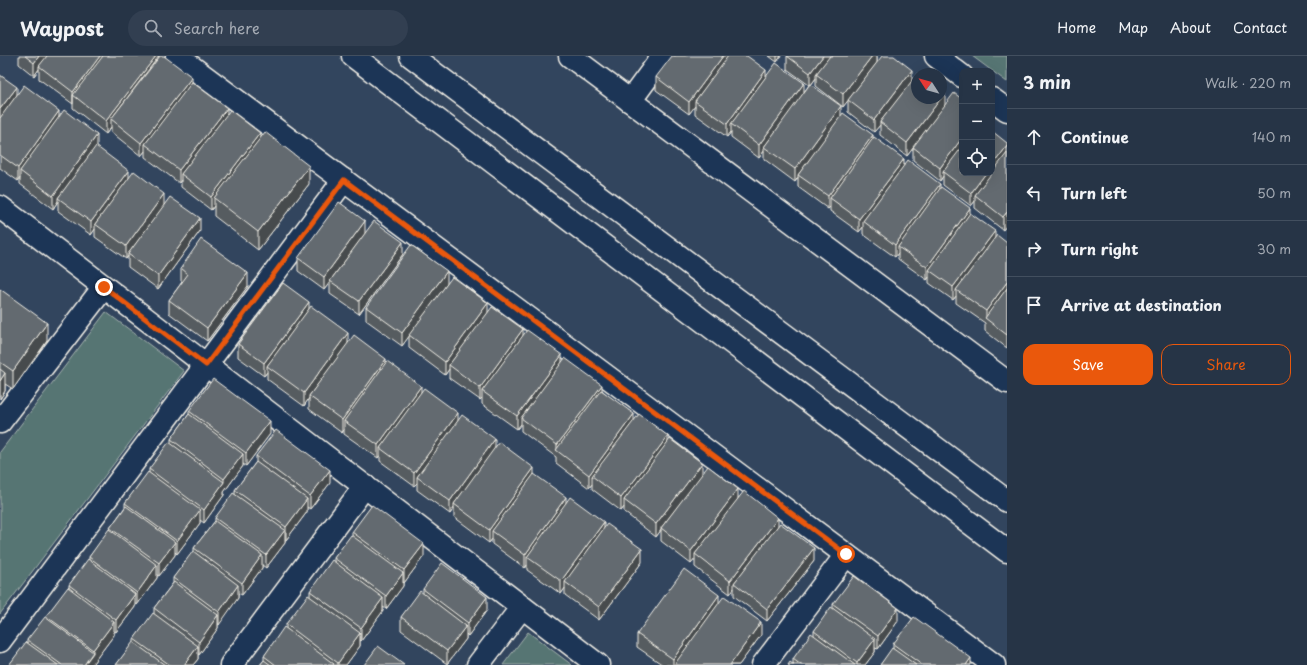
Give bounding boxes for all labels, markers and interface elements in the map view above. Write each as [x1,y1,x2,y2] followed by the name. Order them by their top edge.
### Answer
[128,10,408,46] search box
[20,14,104,42] text: Waypost
[174,16,260,39] text: Search here
[142,17,164,39] icon: search
[1057,17,1096,38] text: Home
[1118,17,1148,38] text: Map
[1170,17,1211,38] text: About
[1233,17,1287,38] text: Contact
[911,68,947,104] north arrow
[959,68,995,176] map controls
[959,68,995,104] button: +
[1023,69,1071,95] text: 3 min
[1205,73,1291,92] text: Walk · 220 m
[959,104,995,140] button: −
[1061,125,1129,148] text: Continue
[1023,126,1045,148] icon: ahead
[1252,127,1291,146] text: 140 m
[959,140,995,176] button: locate
[1061,181,1127,204] text: Turn left
[1023,182,1045,204] icon: left
[1257,183,1291,202] text: 50 m
[1061,237,1138,260] text: Turn right
[1023,238,1045,260] icon: right
[1257,239,1291,258] text: 30 m
[95,278,113,296] route end
[1061,293,1222,316] text: Arrive at destination
[1023,294,1045,316] icon: arrive
[1023,344,1153,385] button: Save
[1161,344,1291,385] button: Share
[837,545,855,563] route start

